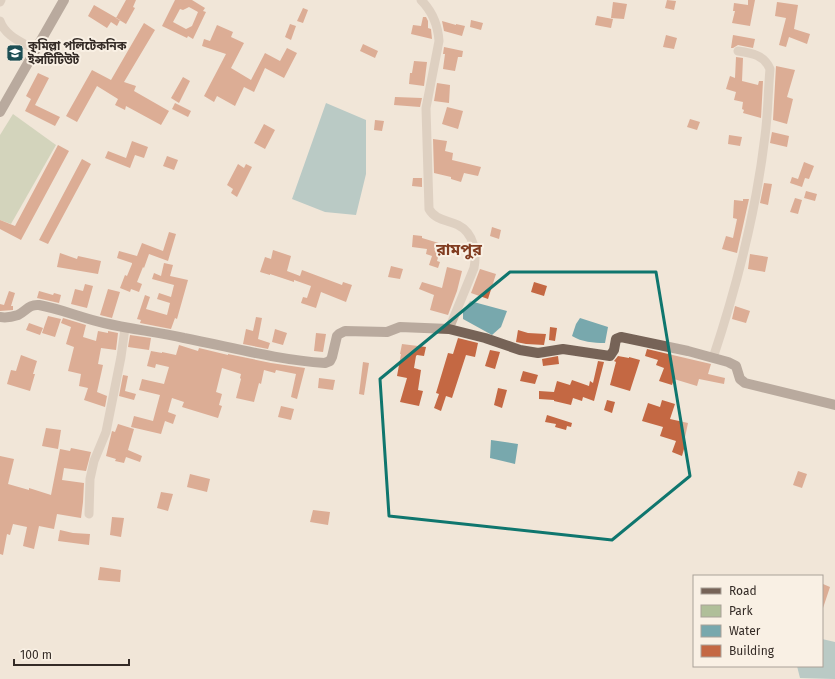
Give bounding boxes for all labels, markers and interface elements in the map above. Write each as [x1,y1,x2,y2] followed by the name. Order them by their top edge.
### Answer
[27,38,127,67] place label: কুমিল্লা পলিটেকনিক ইন্সটিটিউট
[5,43,25,63] school or university icon: কুমিল্লা পলিটেকনিক ইন্সটিটিউট
[435,240,482,260] district label: রামপুর
[693,575,823,667] legend
[729,584,757,598] text: Road
[729,604,753,618] text: Park
[729,624,761,638] text: Water
[14,641,129,667] scale bar
[729,644,775,658] text: Building
[20,648,52,662] text: 100 m

